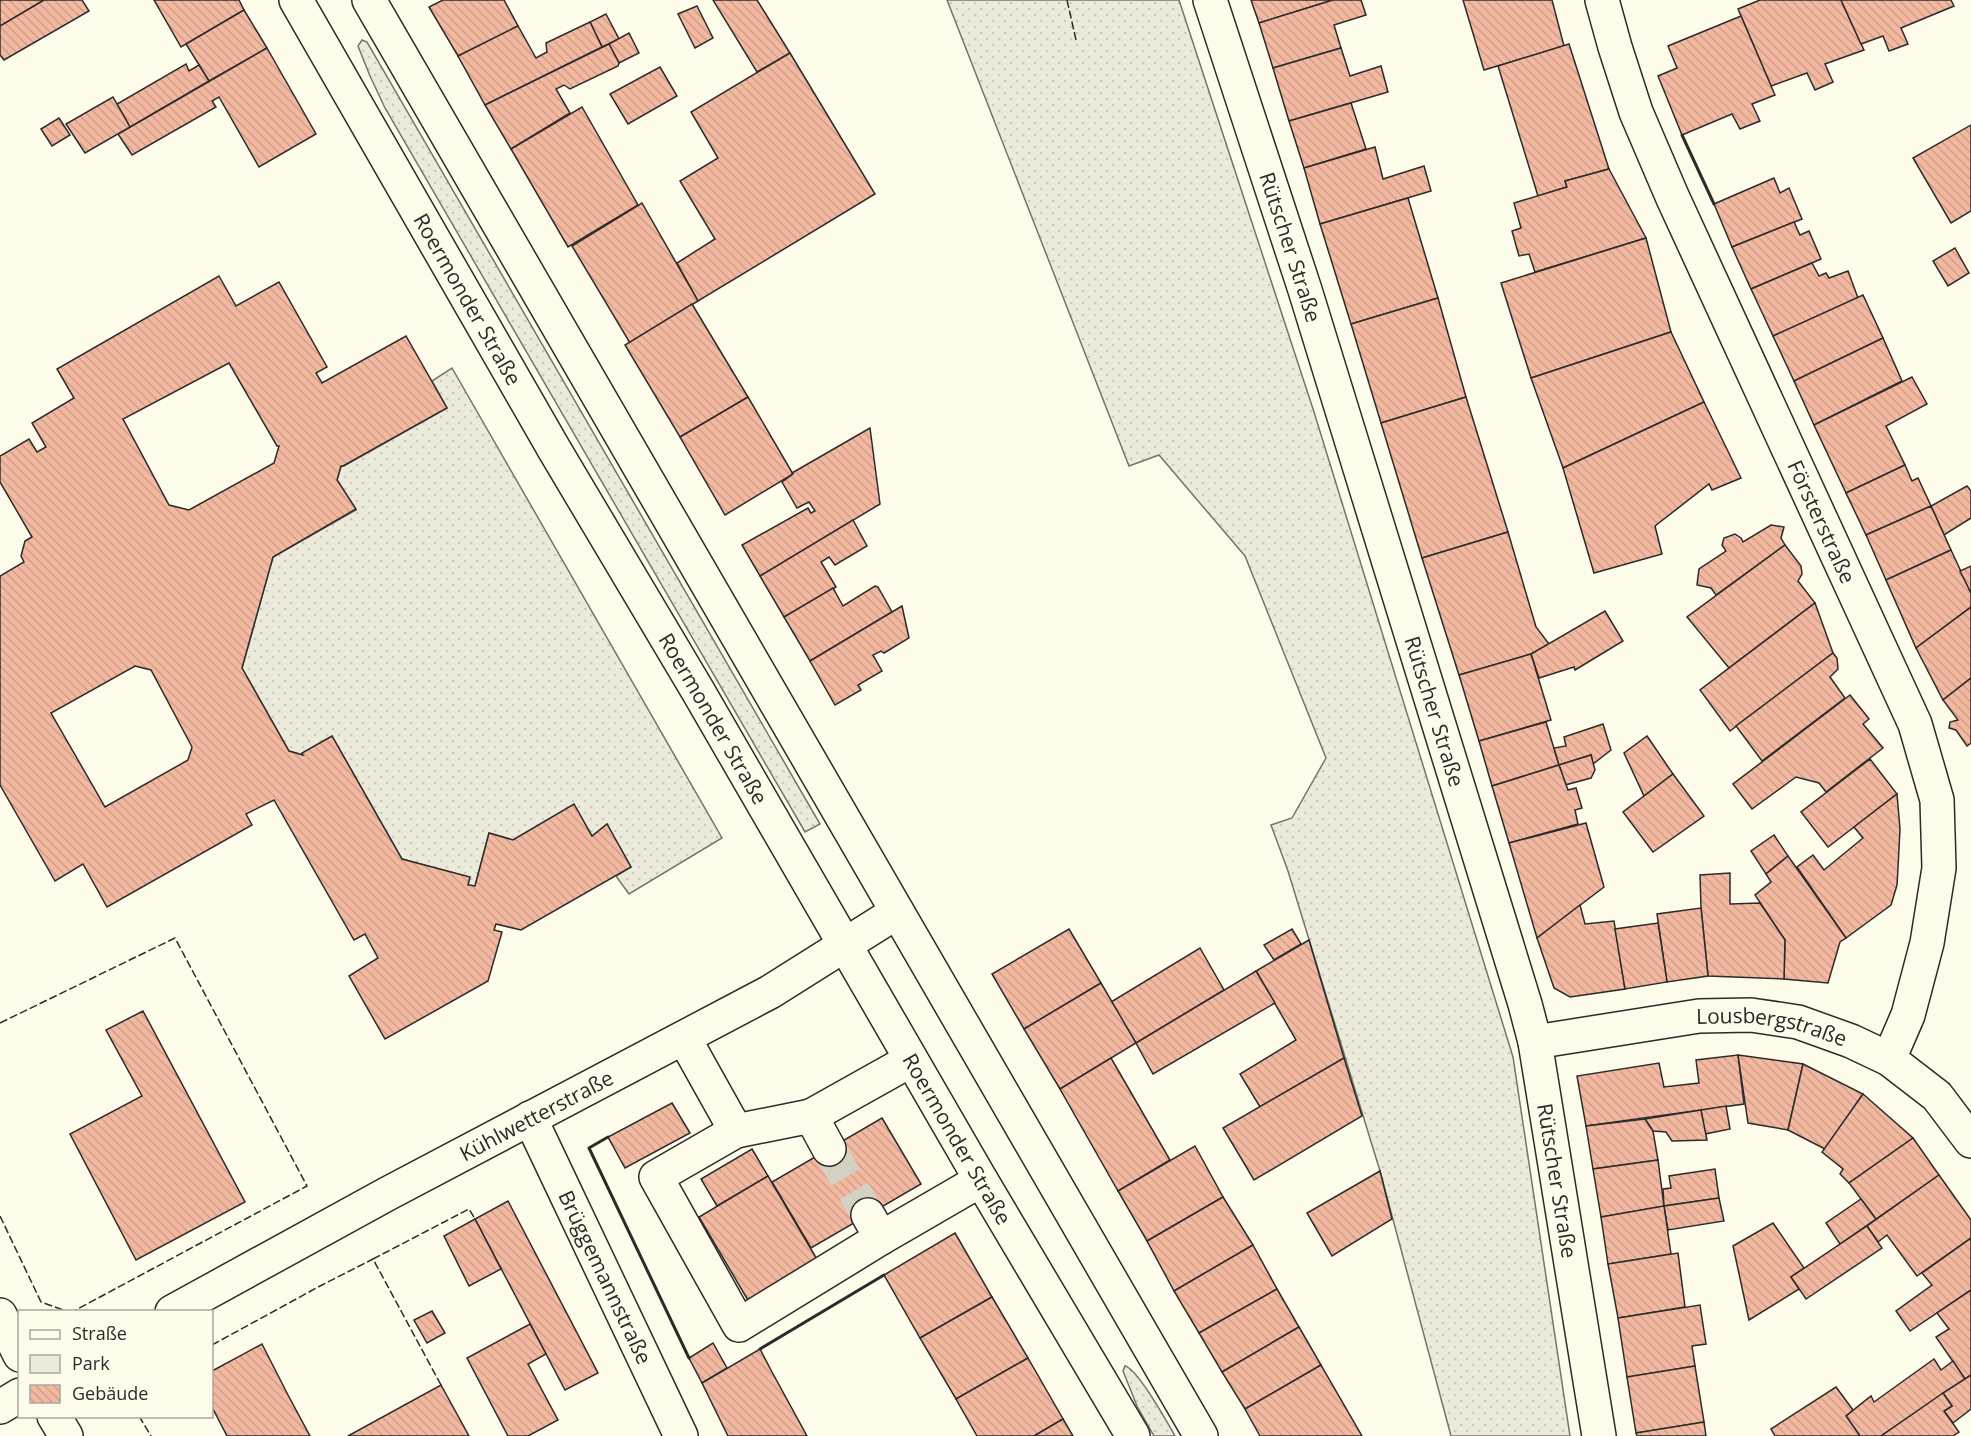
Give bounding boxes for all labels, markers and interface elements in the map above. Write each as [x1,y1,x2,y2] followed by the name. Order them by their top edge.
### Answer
[1253,168,1328,326] street label: Rütscher Straße
[407,208,528,390] street label: Roermonder Straße
[1781,456,1862,588] street label: Försterstraße
[653,628,774,809] street label: Roermonder Straße
[1398,632,1471,790] street label: Rütscher Straße
[1696,1001,1851,1053] street label: Lousbergstraße
[897,1048,1018,1230] street label: Roermonder Straße
[455,1063,618,1167] street label: Kühlwetterstraße
[1531,1101,1584,1260] street label: Rütscher Straße
[552,1186,659,1368] street label: Brüggemannstraße
[18,1310,213,1418] legend
[72,1321,127,1345] text: Straße
[72,1351,110,1375] text: Park
[72,1381,148,1405] text: Gebäude

